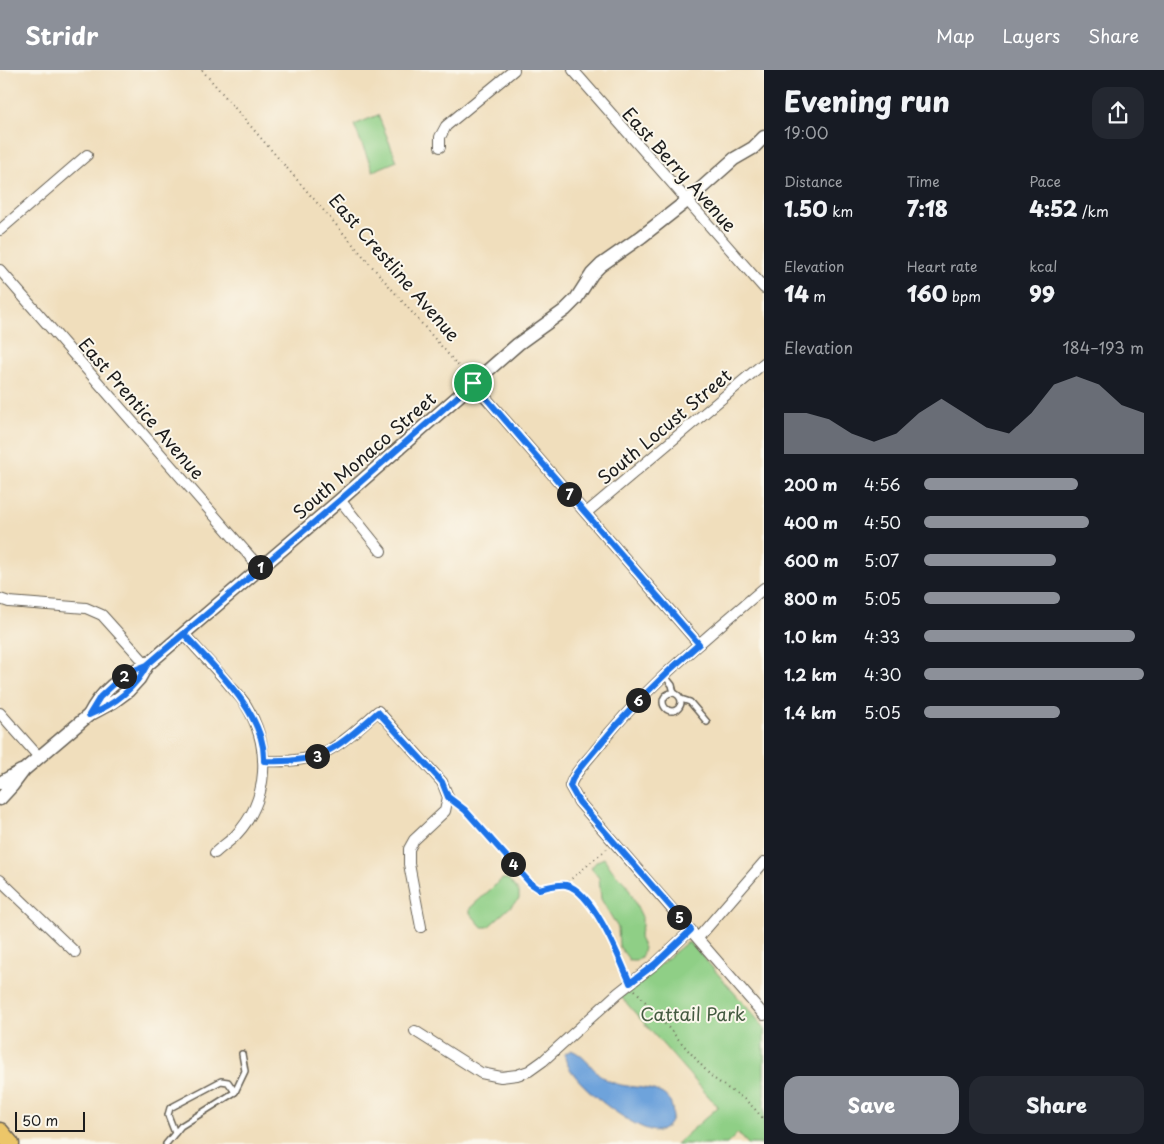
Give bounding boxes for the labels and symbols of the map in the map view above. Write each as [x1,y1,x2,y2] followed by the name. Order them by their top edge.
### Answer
[617,101,744,237] street label: East Berry Avenue
[323,187,467,347] street label: East Crestline Avenue
[73,331,211,485] street label: East Prentice Avenue
[452,362,494,404] pin
[591,362,737,490] street label: South Locust Street
[286,385,442,525] street label: South Monaco Street
[556,482,582,506] pin: 7
[248,554,272,580] pin: 1
[112,664,136,688] pin: 2
[626,688,650,712] pin: 6
[304,744,330,768] pin: 3
[500,852,526,876] pin: 4
[666,904,692,930] pin: 5
[640,1000,746,1027] park label: Cattail Park
[15,1109,85,1132] scale bar

